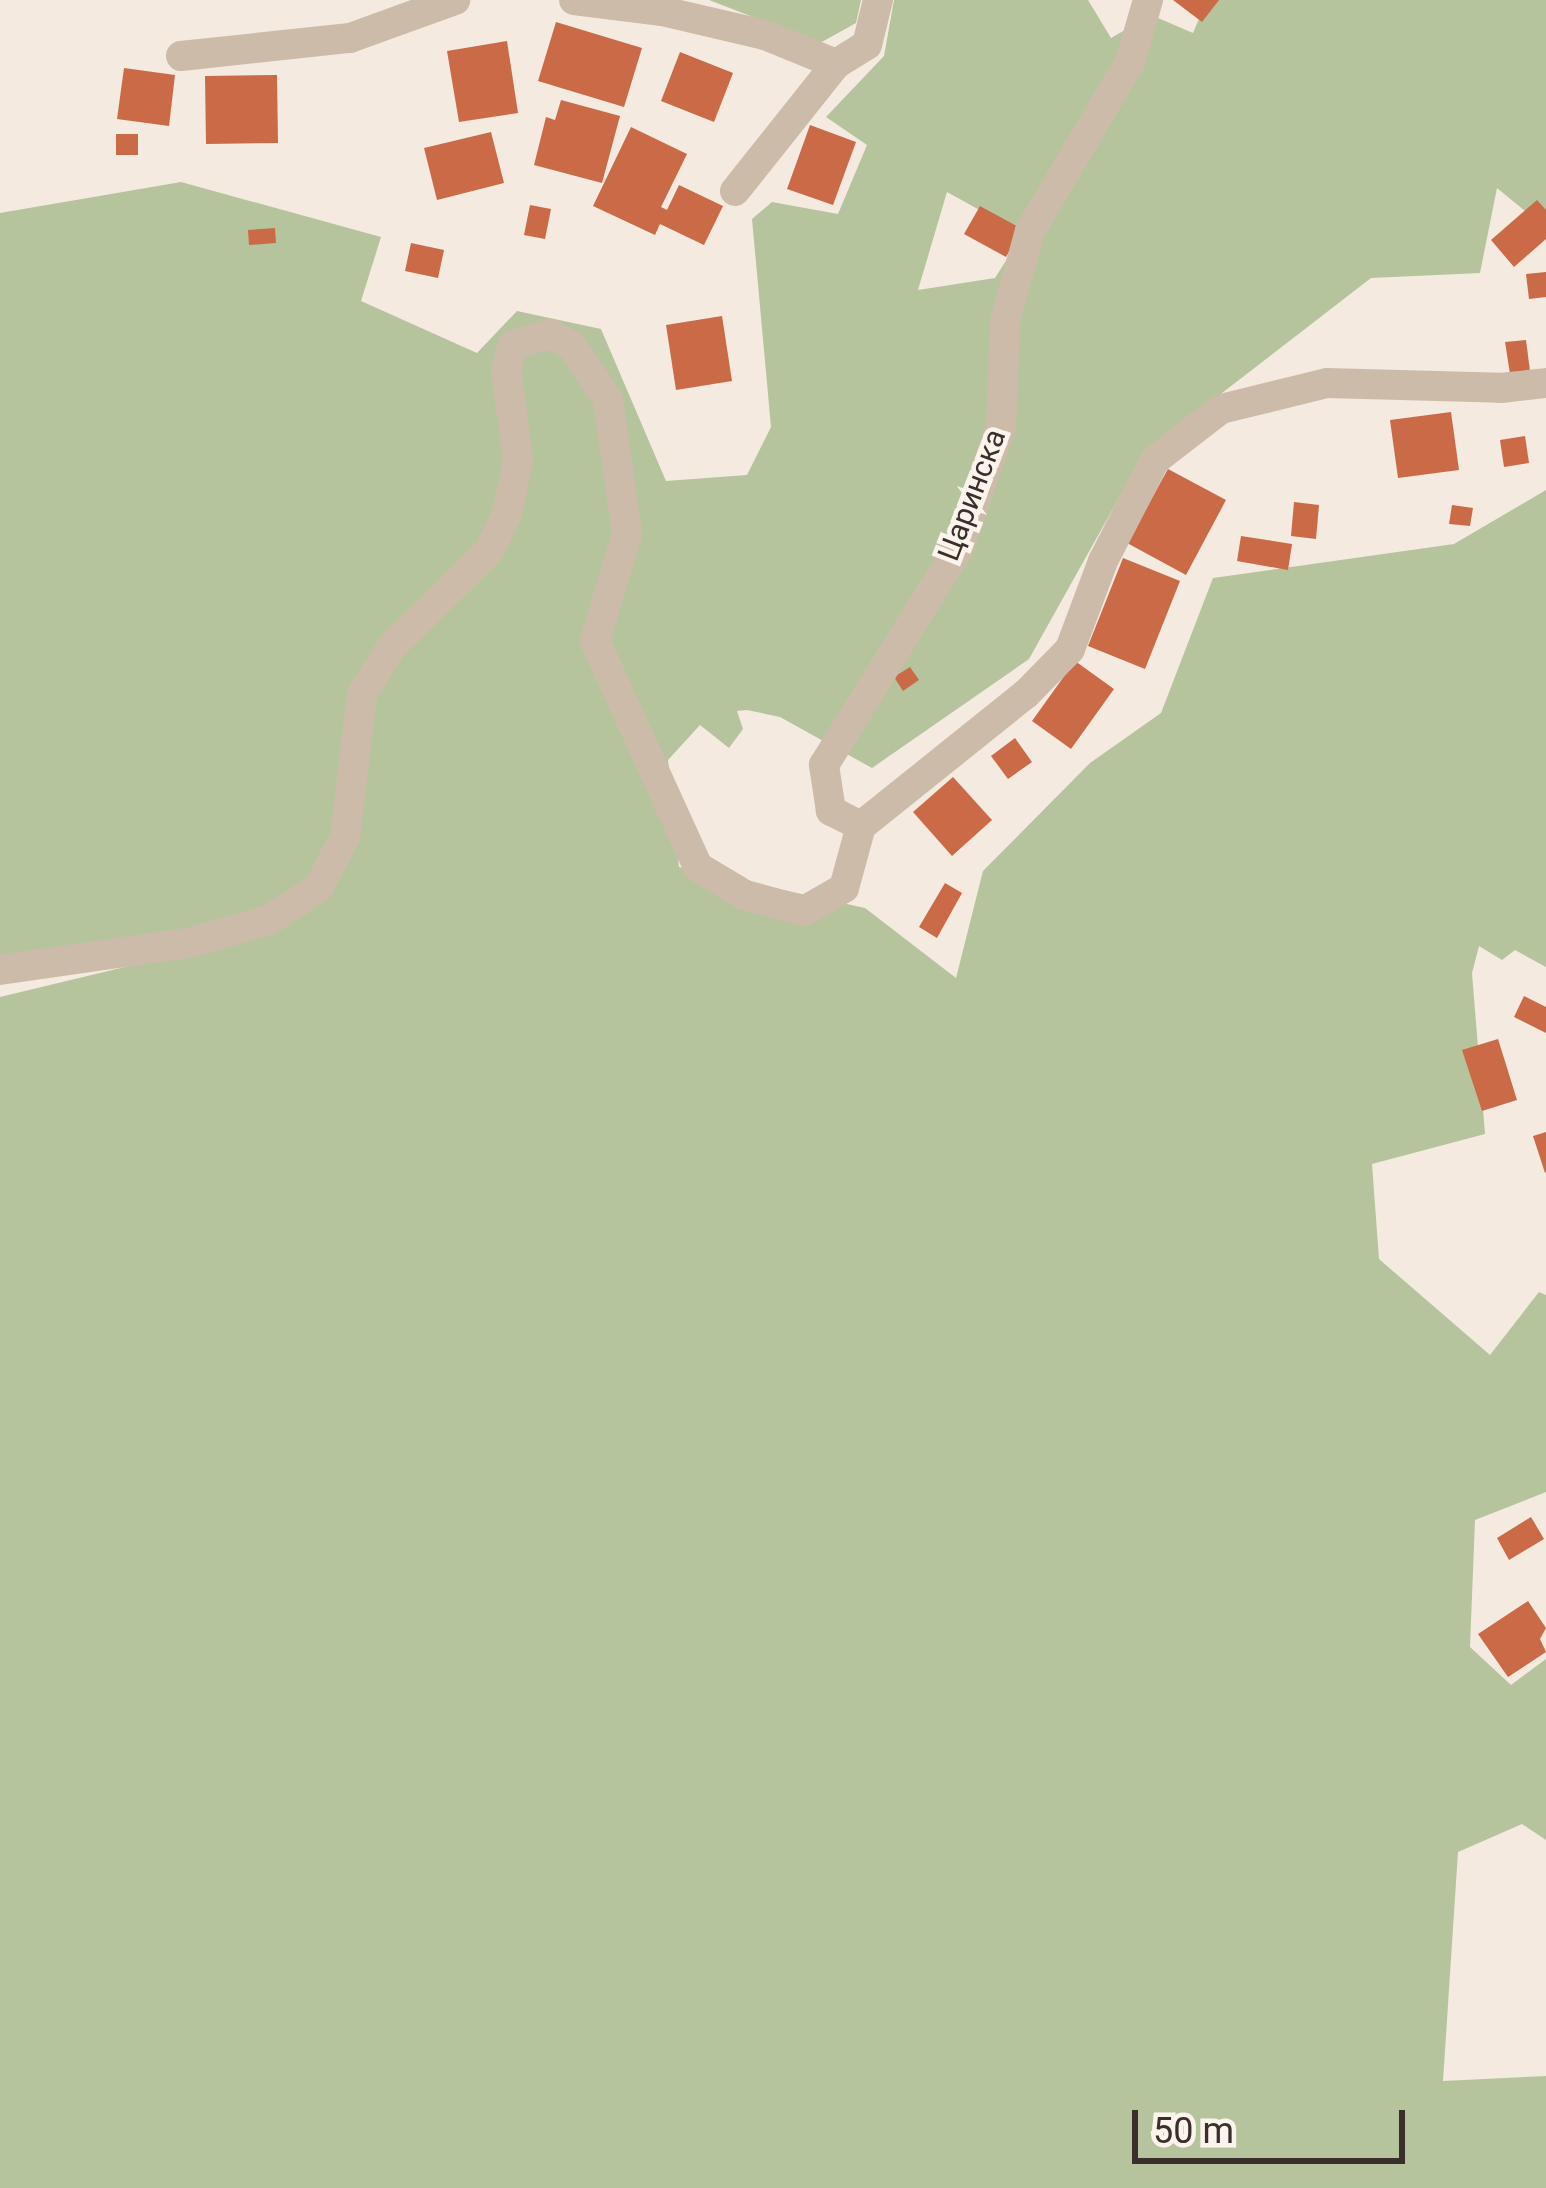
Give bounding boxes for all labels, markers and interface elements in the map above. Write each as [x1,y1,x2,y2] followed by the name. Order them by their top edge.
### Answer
[930,424,1014,566] street label: Царинска
[1138,2086,1411,2160] scale bar
[1153,2110,1234,2152] text: 50 m

